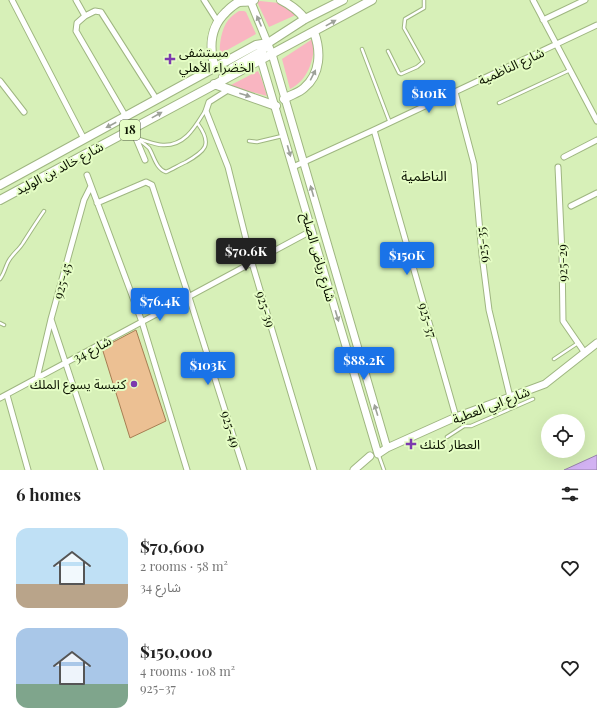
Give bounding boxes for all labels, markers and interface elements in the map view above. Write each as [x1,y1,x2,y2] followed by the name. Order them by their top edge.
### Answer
[256,15,262,27] one-way arrow
[325,19,337,26] one-way arrow
[179,43,254,78] place label: مستشفى الخضراء الأهلي
[475,43,548,91] street label: شارع الناظمية
[164,53,176,65] marker: مستشفى الخضراء الأهلي
[310,69,317,80] one-way arrow
[401,80,457,114] pin: $101K
[411,84,447,101] text: $101K
[239,93,251,99] one-way arrow
[152,112,163,119] one-way arrow
[120,120,140,140] road number: 18
[105,121,117,128] one-way arrow
[12,137,107,201] street label: شارع خالد بن الوليد
[286,145,292,157] one-way arrow
[401,166,447,185] district label: الناظمية
[309,185,315,197] one-way arrow
[296,210,340,304] street label: شارع رياض الصلح
[471,226,492,264] street label: 925-35
[213,238,279,272] pin: $70.6K
[225,242,267,259] text: $70.6K
[379,242,435,276] pin: $150K
[553,244,570,282] street label: 925-29
[389,246,425,263] text: $150K
[49,261,74,301] street label: 925-45
[127,288,193,322] pin: $76.4K
[253,289,280,329] street label: 925-39
[140,292,180,309] text: $76.4K
[415,300,442,340] street label: 925-37
[334,310,340,322] one-way arrow
[70,331,115,368] street label: شارع 34
[331,347,397,381] pin: $88.2K
[343,351,385,368] text: $88.2K
[180,352,236,386] pin: $103K
[190,356,226,373] text: $103K
[30,375,127,395] place label: كنيسة يسوع الملك
[129,379,139,389] marker: كنيسة يسوع الملك
[450,382,533,430] street label: شارع ابي العطية
[373,404,379,416] one-way arrow
[218,408,245,449] street label: 925-49
[541,414,585,458] map controls
[541,414,585,458] button: locate
[420,435,480,452] place label: العطار كلنك
[405,438,417,450] marker: العطار كلنك
[16,483,81,505] text: 6 homes
[559,483,581,505] icon: filters
[140,535,205,557] text: $70,600
[48,544,96,592] icon: home
[140,557,228,574] text: 2 rooms · 58 m²
[559,557,581,579] icon: heart
[140,578,181,595] text: شارع 34
[140,640,212,662] text: $150,000
[48,644,96,692] icon: home
[559,657,581,679] icon: heart
[140,662,235,679] text: 4 rooms · 108 m²
[140,679,176,696] text: 925-37

